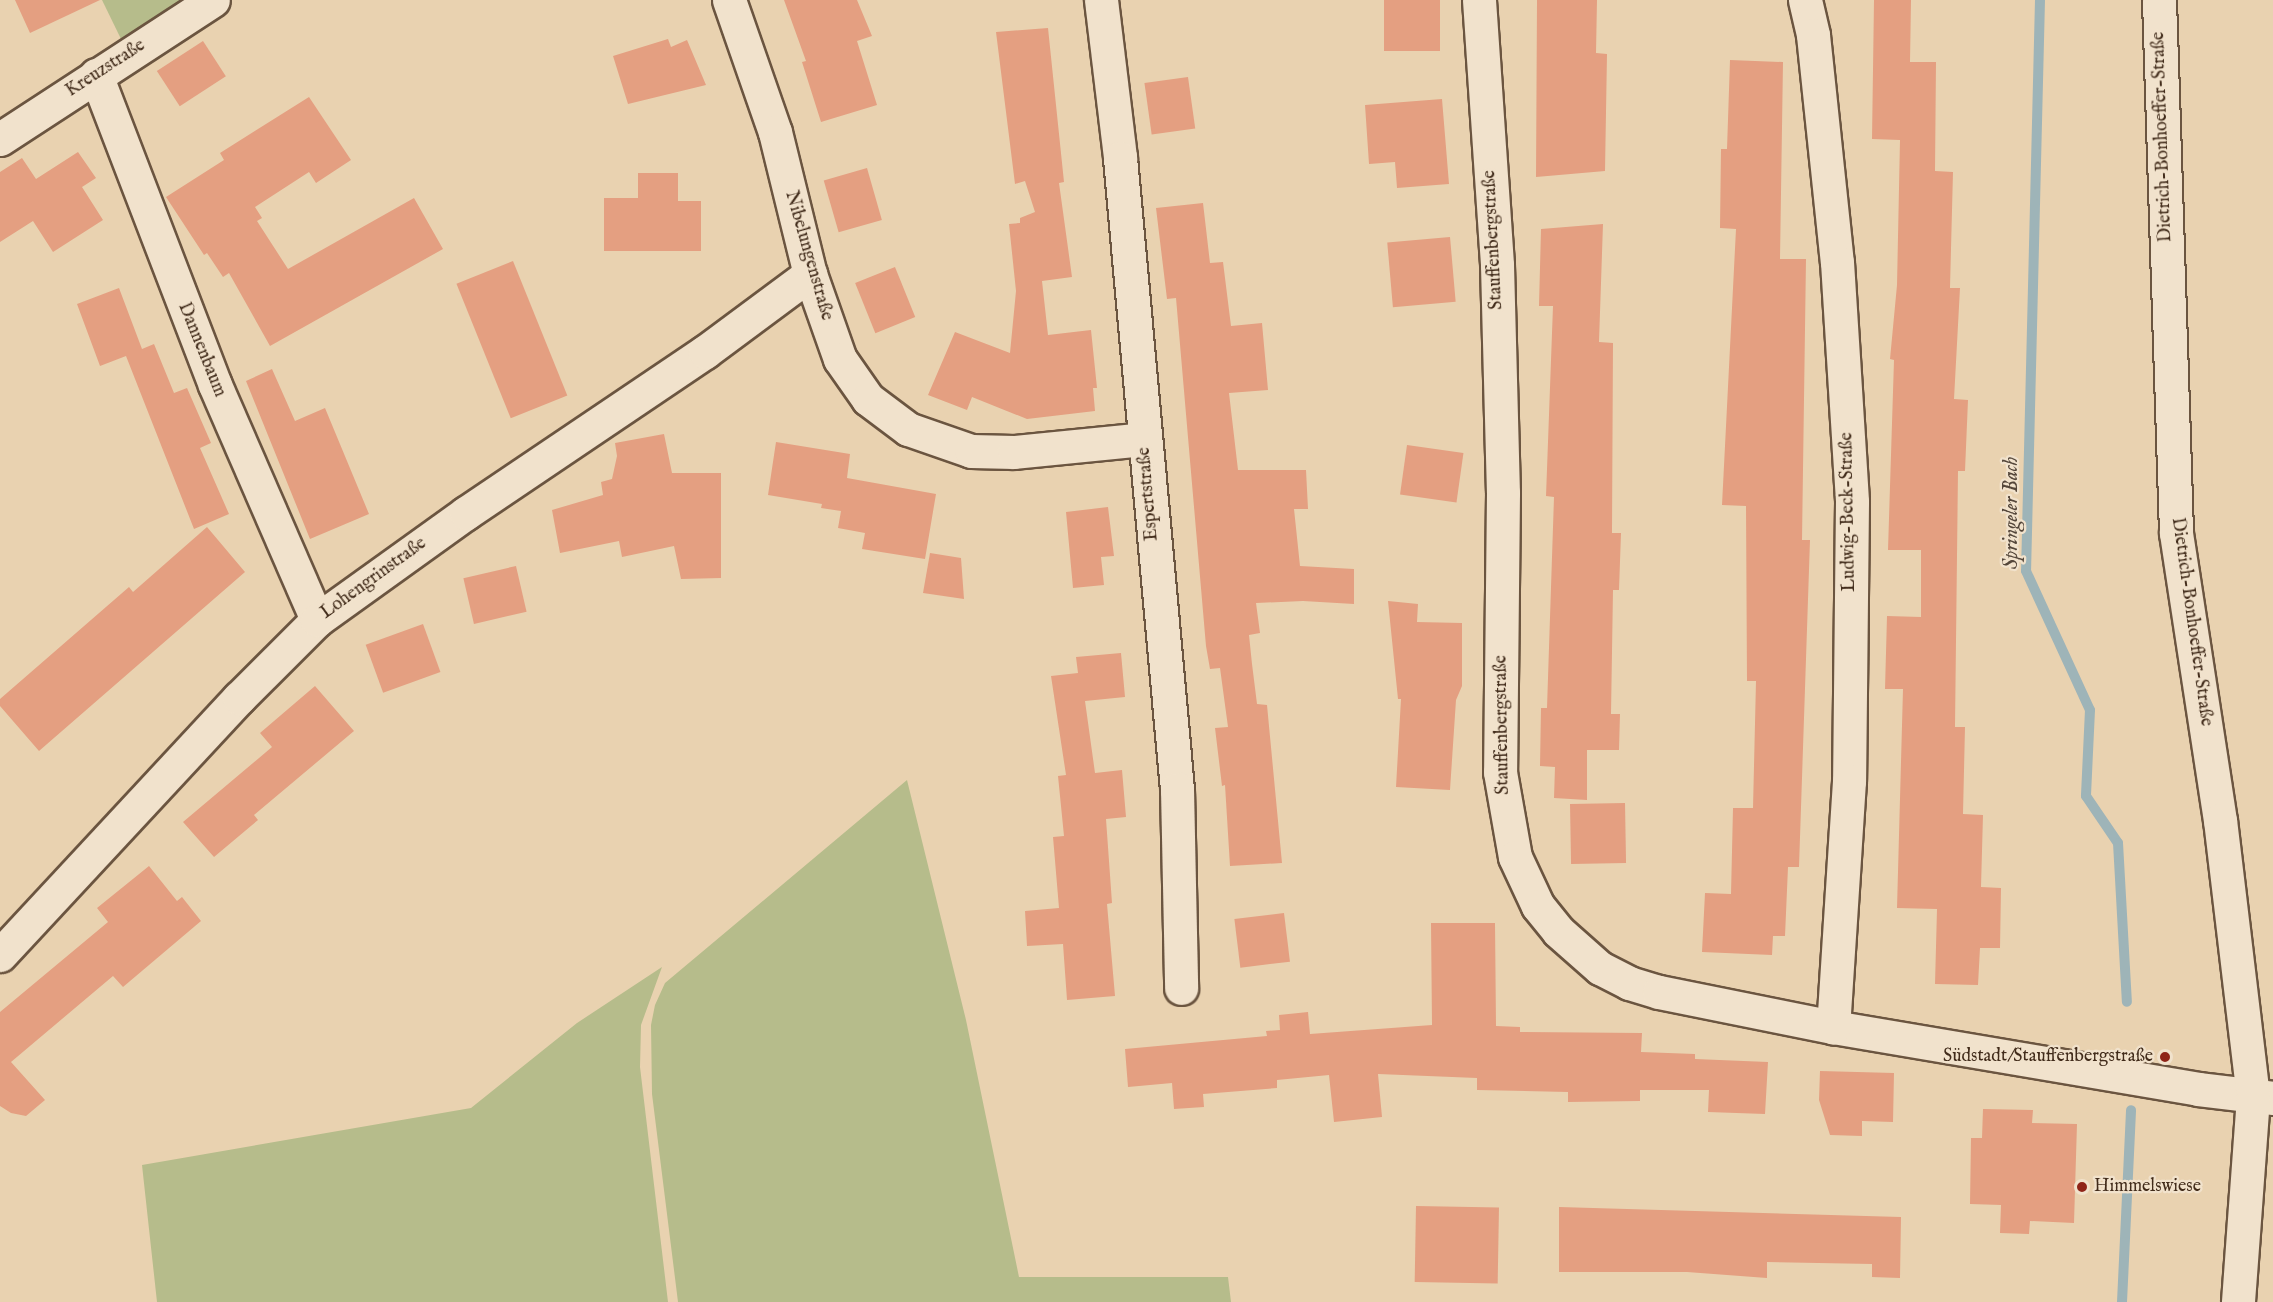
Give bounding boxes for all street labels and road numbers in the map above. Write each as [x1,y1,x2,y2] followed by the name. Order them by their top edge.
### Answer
[2149,31,2177,243] street label: Dietrich-Bonhoeffer-Straße
[62,35,150,103] street label: Kreuzstraße
[1480,170,1508,310] street label: Stauffenbergstraße
[779,189,837,323] street label: Nibelungenstraße
[172,300,230,400] street label: Dannenbaum
[1837,432,1861,592] street label: Ludwig-Beck-Straße
[1134,446,1164,542] street label: Espertstraße
[2166,516,2216,728] street label: Dietrich-Bonhoeffer-Straße
[317,533,431,625] street label: Lohengrinstraße
[1491,655,1515,795] street label: Stauffenbergstraße

